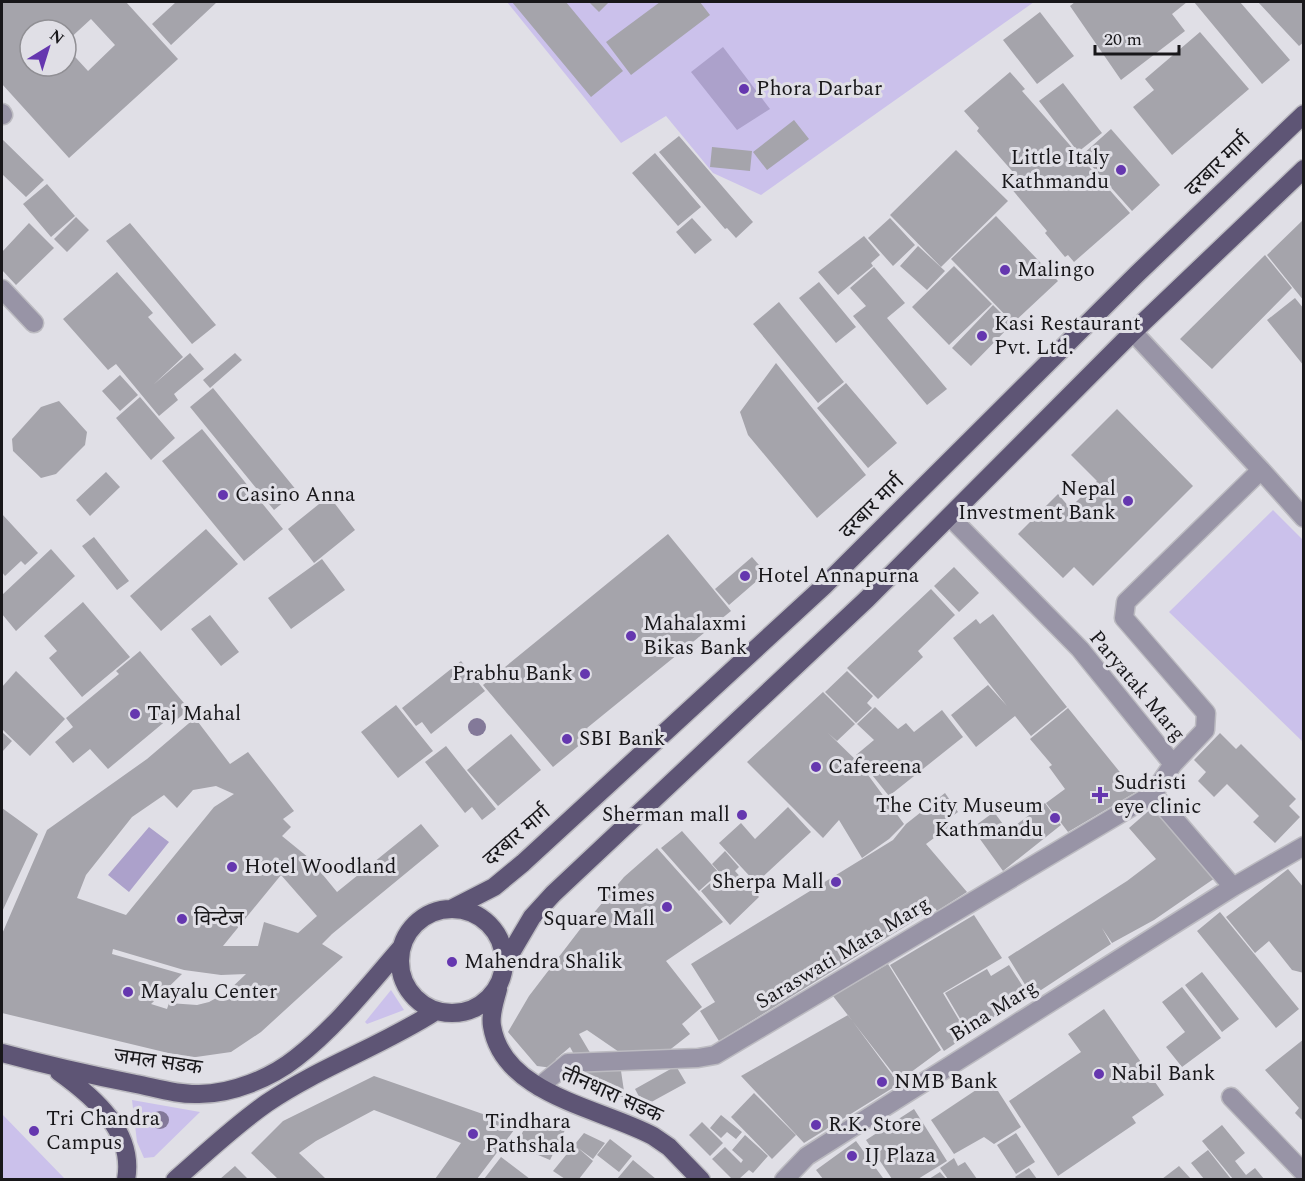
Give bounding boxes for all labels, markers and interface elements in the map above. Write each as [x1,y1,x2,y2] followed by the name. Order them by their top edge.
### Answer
[18,18,78,78] north arrow
[1095,18,1179,56] scale bar
[44,23,69,50] text: N
[1104,26,1142,53] text: 20 m
[756,73,882,105] place label: Phora Darbar
[737,82,751,96] marker: Phora Darbar
[1178,125,1259,205] street label: दरबार मार्ग
[1000,142,1110,198] place label: Little Italy Kathmandu
[1114,163,1128,177] marker: Little Italy Kathmandu
[1017,254,1095,286] place label: Malingo
[998,263,1012,277] marker: Malingo
[994,308,1141,364] place label: Kasi Restaurant Pvt. Ltd.
[975,329,989,343] marker: Kasi Restaurant Pvt. Ltd.
[832,466,913,547] street label: दरबार मार्ग
[958,473,1116,529] place label: Nepal Investment Bank
[235,479,356,511] place label: Casino Anna
[216,488,230,502] marker: Casino Anna
[1121,494,1135,508] marker: Nepal Investment Bank
[757,560,920,592] place label: Hotel Annapurna
[738,569,752,583] marker: Hotel Annapurna
[643,608,748,664] place label: Mahalaxmi Bikas Bank
[1081,623,1193,749] street label: Paryatak Marg
[624,629,638,643] marker: Mahalaxmi Bikas Bank
[452,658,573,690] place label: Prabhu Bank
[578,667,592,681] marker: Prabhu Bank
[147,698,241,730] place label: Taj Mahal
[128,707,142,721] marker: Taj Mahal
[579,723,666,755] place label: SBI Bank
[560,732,574,746] marker: SBI Bank
[828,751,922,783] place label: Cafereena
[809,760,823,774] marker: Cafereena
[1114,767,1201,823] place label: Sudristi eye clinic
[1091,786,1109,804] marker: Sudristi eye clinic
[876,790,1043,846] place label: The City Museum Kathmandu
[476,797,559,875] street label: दरबार मार्ग
[602,799,730,831] place label: Sherman mall
[735,808,749,822] marker: Sherman mall
[1048,811,1062,825] marker: The City Museum Kathmandu
[244,851,397,883] place label: Hotel Woodland
[225,860,239,874] marker: Hotel Woodland
[712,866,824,898] place label: Sherpa Mall
[829,875,843,889] marker: Sherpa Mall
[543,879,655,935] place label: Times Square Mall
[750,888,936,1018] street label: Saraswati Mata Marg
[660,900,674,914] marker: Times Square Mall
[194,903,244,935] place label: विन्टेज
[175,912,189,926] marker: विन्टेज
[464,946,623,978] place label: Mahendra Shalik
[445,955,459,969] marker: Mahendra Shalik
[944,971,1044,1051] street label: Bina Marg
[140,976,277,1008] place label: Mayalu Center
[121,985,135,999] marker: Mayalu Center
[112,1040,205,1084] street label: जमल सडक
[556,1058,669,1132] street label: तीनधारा सडक
[1111,1058,1216,1090] place label: Nabil Bank
[894,1066,998,1098] place label: NMB Bank
[1092,1067,1106,1081] marker: Nabil Bank
[875,1075,889,1089] marker: NMB Bank
[46,1103,161,1159] place label: Tri Chandra Campus
[485,1106,576,1162] place label: Tindhara Pathshala
[828,1109,921,1141] place label: R.K. Store
[809,1118,823,1132] marker: R.K. Store
[27,1124,41,1138] marker: Tri Chandra Campus
[466,1127,480,1141] marker: Tindhara Pathshala
[864,1140,936,1172] place label: IJ Plaza
[845,1149,859,1163] marker: IJ Plaza

